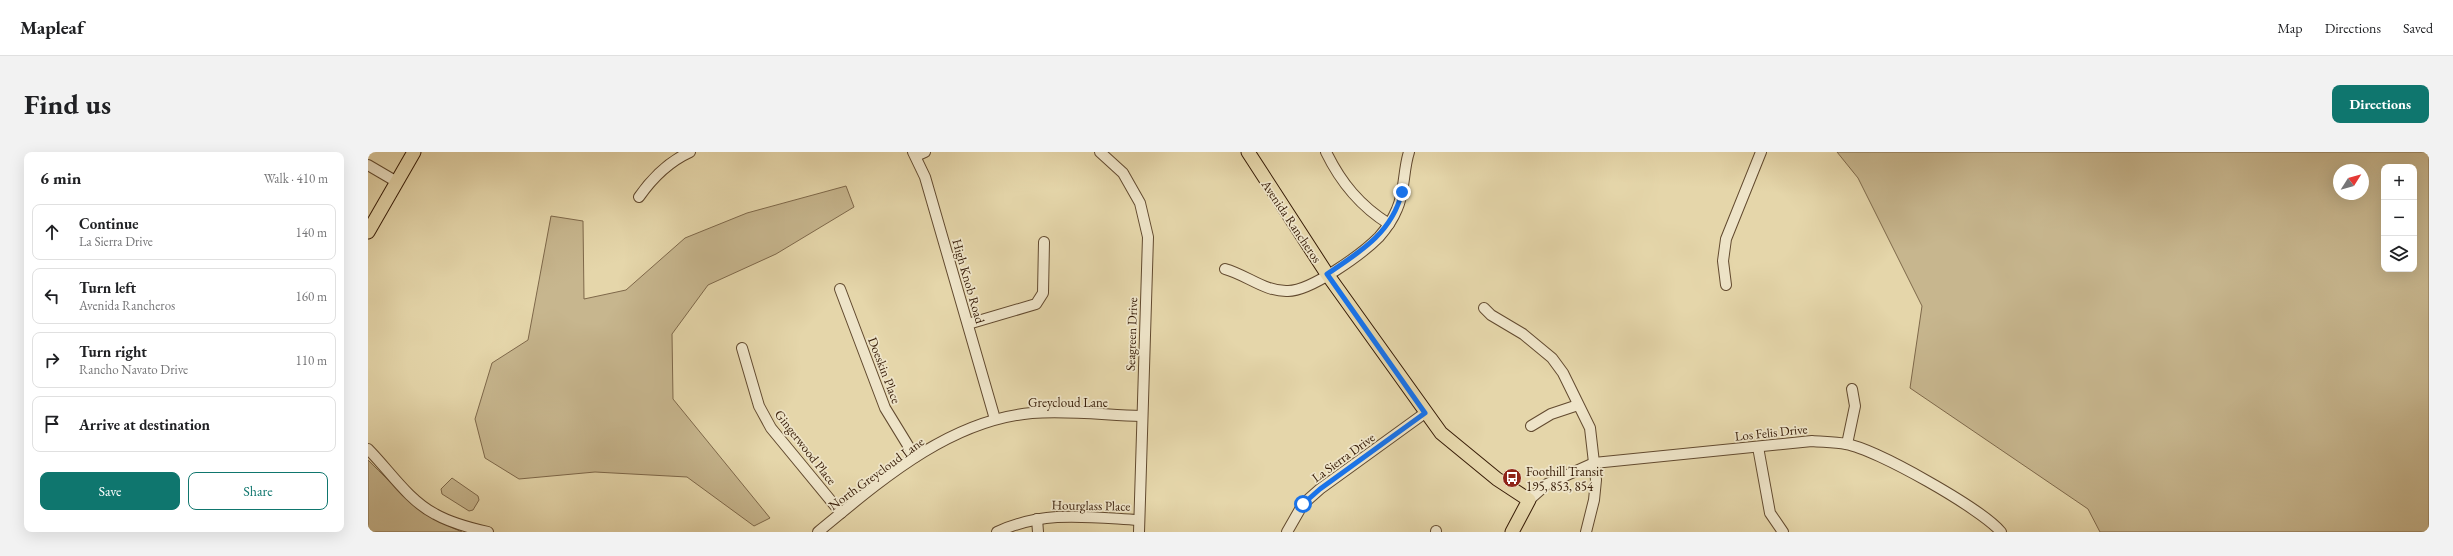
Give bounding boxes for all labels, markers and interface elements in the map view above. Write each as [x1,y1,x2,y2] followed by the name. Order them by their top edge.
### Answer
[20,15,84,40] text: Mapleaf
[2277,19,2303,37] text: Map
[2325,19,2381,37] text: Directions
[2403,19,2433,37] text: Saved
[2332,85,2429,123] button: Directions
[24,86,111,122] text: Find us
[2333,164,2369,200] north arrow
[2381,164,2417,272] map controls
[2381,164,2417,200] button: +
[40,167,81,189] text: 6 min
[264,170,328,187] text: Walk · 410 m
[1257,176,1326,266] street label: Avenida Rancheros
[1393,183,1411,201] route end
[2381,200,2417,236] button: −
[79,214,139,233] text: Continue
[41,221,63,243] icon: ahead
[296,224,327,241] text: 140 m
[79,233,153,250] text: La Sierra Drive
[2381,236,2417,272] button: layers
[948,237,989,326] street label: High Knob Road
[79,278,136,297] text: Turn left
[41,285,63,307] icon: left
[296,288,327,305] text: 160 m
[79,297,175,314] text: Avenida Rancheros
[1122,297,1141,371] street label: Seagreen Drive
[864,335,905,406] street label: Doeskin Place
[79,342,147,361] text: Turn right
[41,349,63,371] icon: right
[296,352,327,369] text: 110 m
[79,361,188,378] text: Rancho Navato Drive
[1028,394,1108,411] street label: Greycloud Lane
[771,406,840,488] street label: Gingerwood Place
[41,413,63,435] icon: arrive
[79,415,210,434] text: Arrive at destination
[1734,420,1808,445] street label: Los Felis Drive
[1308,429,1378,486] street label: La Sierra Drive
[825,433,928,514] street label: North Greycloud Lane
[1526,463,1603,495] place label: Foothill Transit 195, 853, 854
[1501,467,1523,489] bus stop icon: Foothill Transit 195, 853, 854
[40,472,180,510] button: Save
[188,472,328,510] button: Share
[1294,495,1312,513] route start
[1051,496,1130,515] street label: Hourglass Place

